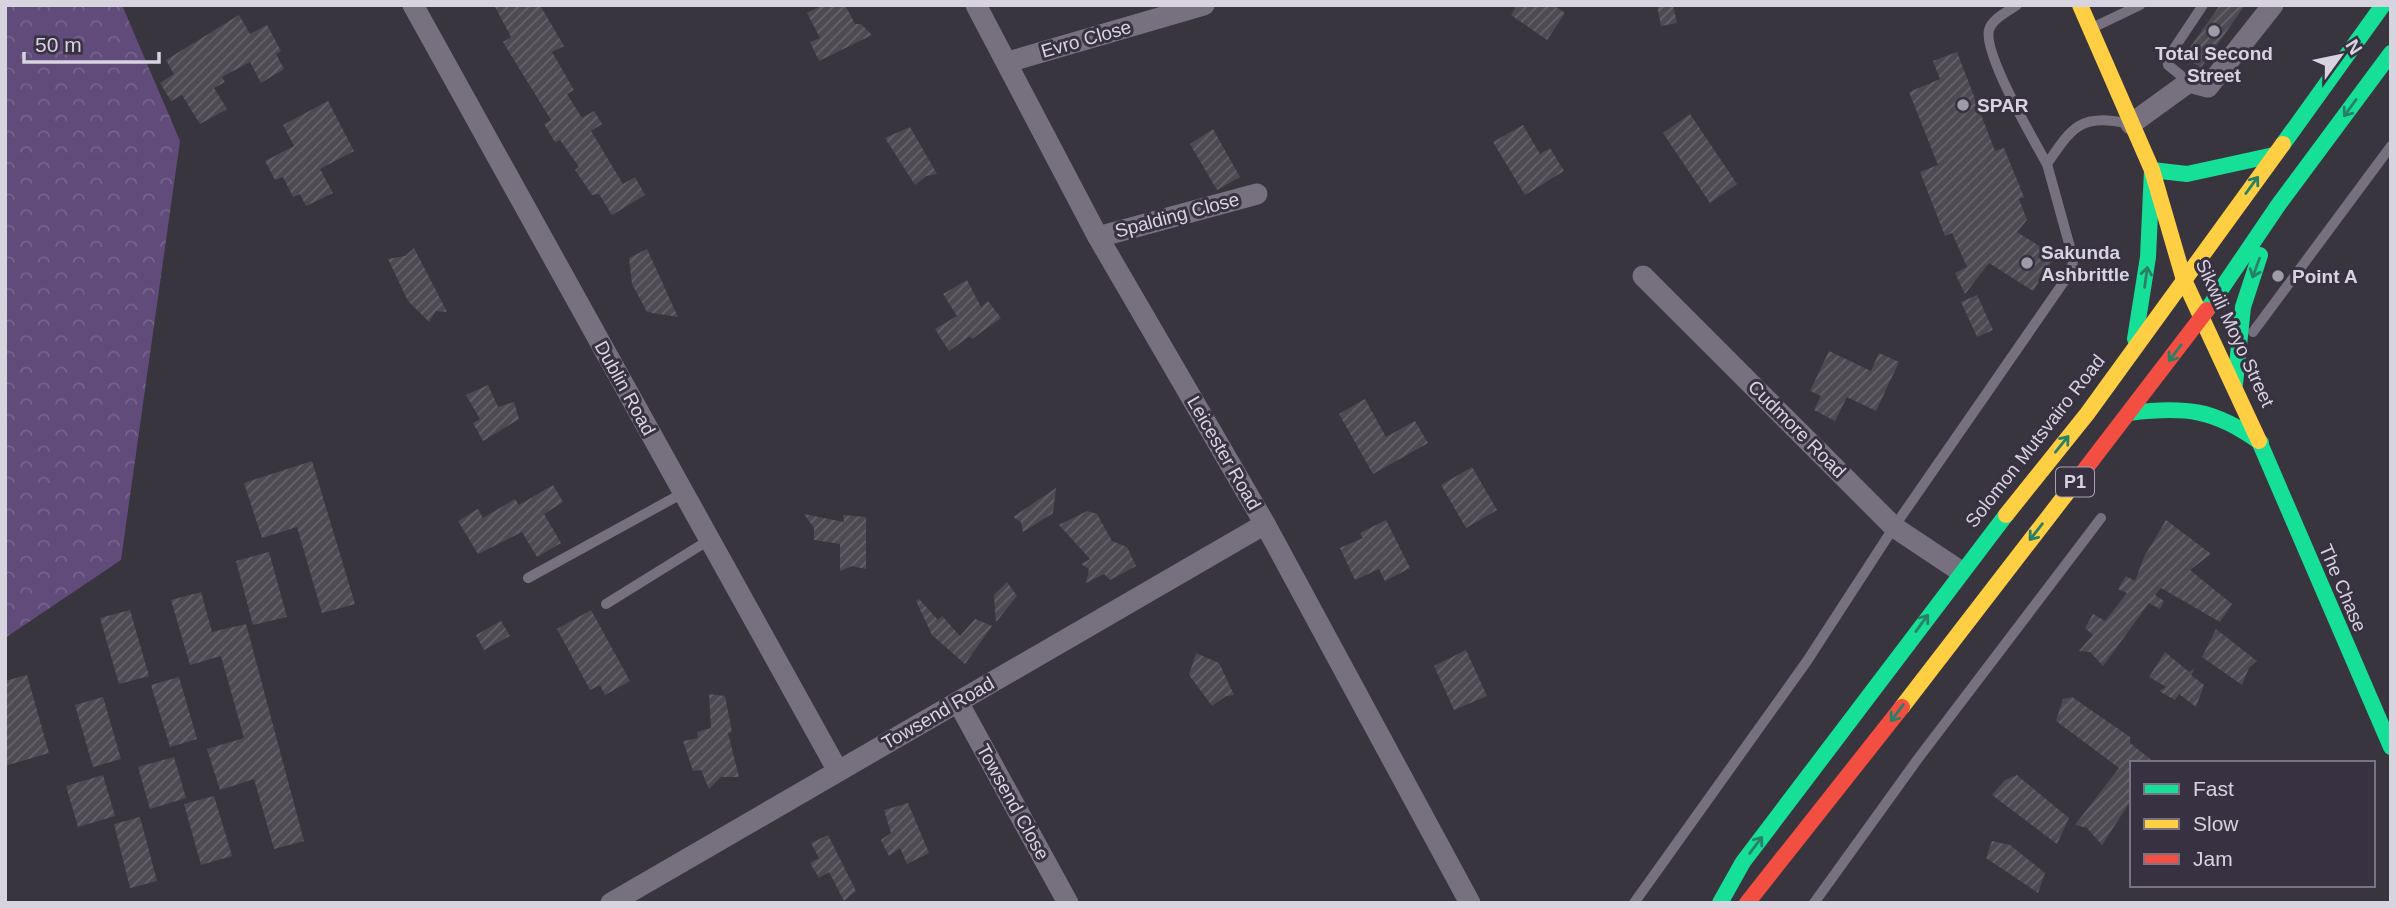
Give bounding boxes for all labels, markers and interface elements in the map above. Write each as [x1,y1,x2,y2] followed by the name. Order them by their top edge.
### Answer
[1038,16,1134,62] street label: Evro Close
[24,21,159,65] scale bar
[2305,21,2375,91] north arrow
[2206,23,2222,39] marker: Total Second Street
[35,33,82,56] text: 50 m
[2341,36,2366,58] text: N
[2155,43,2273,86] place label: Total Second Street
[1977,95,2029,116] place label: SPAR
[1955,97,1971,113] marker: SPAR
[2343,98,2357,117] one-way arrow
[2245,176,2259,195] one-way arrow
[1113,188,1241,242] street label: Spalding Close
[2041,242,2130,285] place label: Sakunda Ashbrittle
[2019,255,2035,271] marker: Sakunda Ashbrittle
[2192,256,2279,411] street label: Sikwili Moyo Street
[2248,256,2261,278] one-way arrow
[2139,266,2152,289] one-way arrow
[2292,266,2358,287] place label: Point A
[2270,268,2286,284] marker: Point A
[590,337,660,439] street label: Dublin Road
[2168,343,2183,362] one-way arrow
[1961,350,2109,532] street label: Solomon Mutsvairo Road
[1744,376,1850,482] street label: Cudmore Road
[1183,392,1265,514] street label: Leicester Road
[2054,436,2070,454] one-way arrow
[2056,468,2094,496] road number: P1
[2028,523,2043,541] one-way arrow
[2315,541,2371,635] street label: The Chase
[1914,615,1929,633] one-way arrow
[878,672,998,754] street label: Towsend Road
[1890,703,1905,722] one-way arrow
[973,741,1053,863] street label: Towsend Close
[2130,761,2375,887] legend
[2193,777,2234,800] text: Fast
[2193,812,2239,835] text: Slow
[1748,836,1763,854] one-way arrow
[2193,847,2233,870] text: Jam

